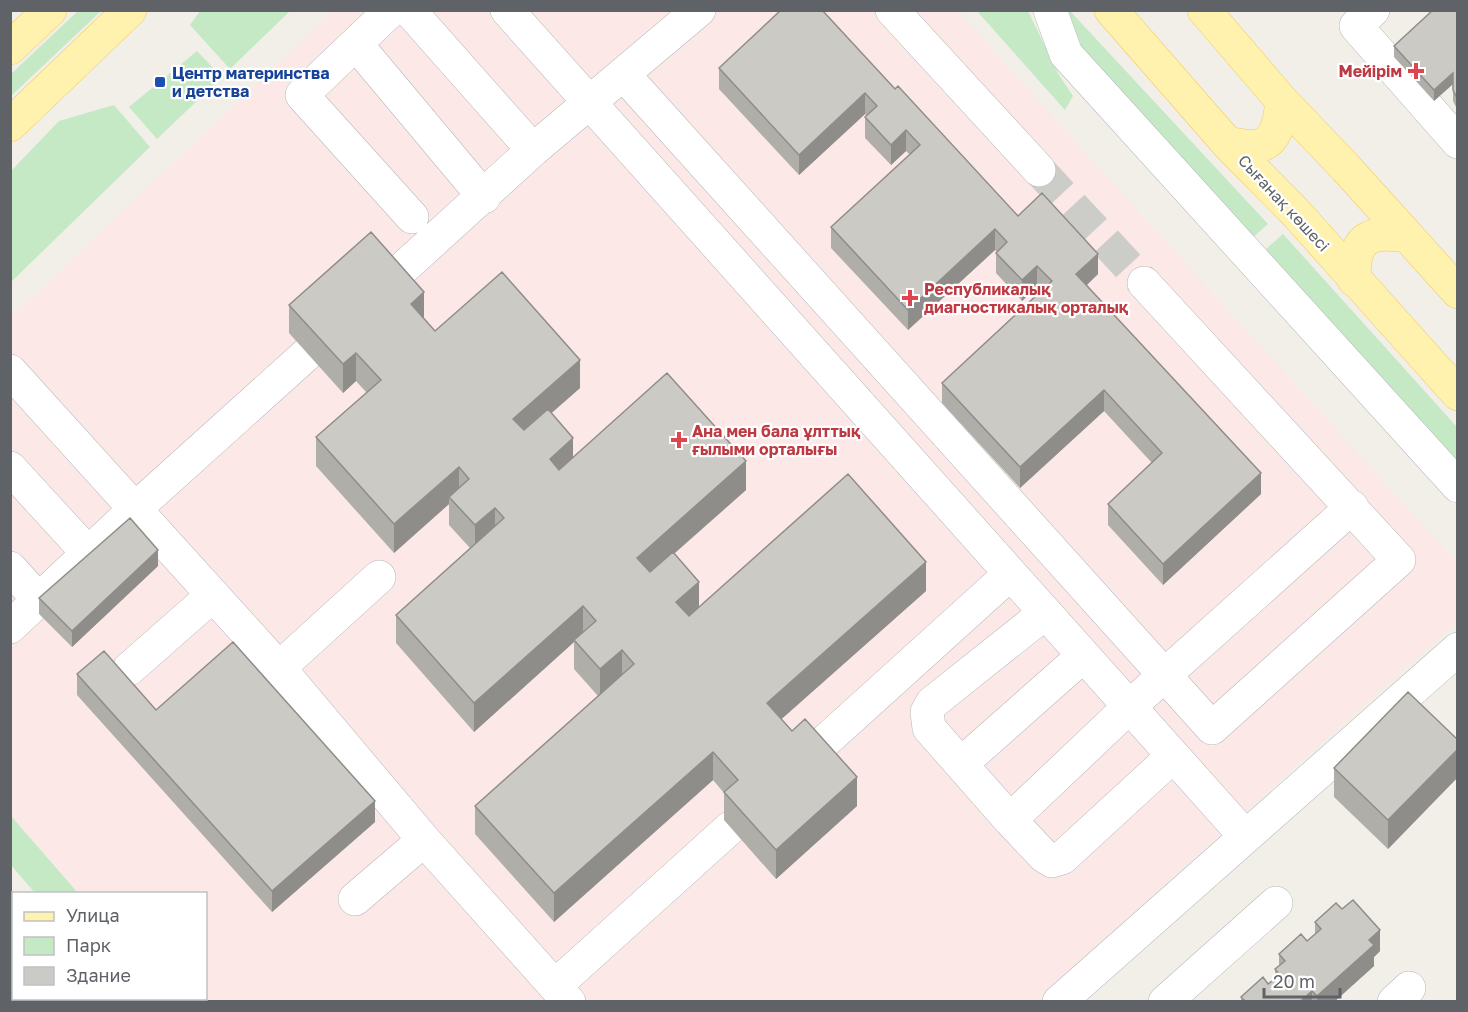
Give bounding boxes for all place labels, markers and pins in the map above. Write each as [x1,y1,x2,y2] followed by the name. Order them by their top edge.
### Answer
[1338,61,1402,81] place label: Мейірім
[1407,62,1425,80] marker: Мейірім
[172,63,329,101] place label: Центр материнства и детства
[153,75,167,89] marker: Центр материнства и детства
[924,279,1129,317] place label: Республикалық диагностикалық орталық
[901,289,919,307] marker: Республикалық диагностикалық орталық
[692,421,861,459] place label: Ана мен бала ұлттық ғылыми орталығы
[670,431,688,449] marker: Ана мен бала ұлттық ғылыми орталығы

